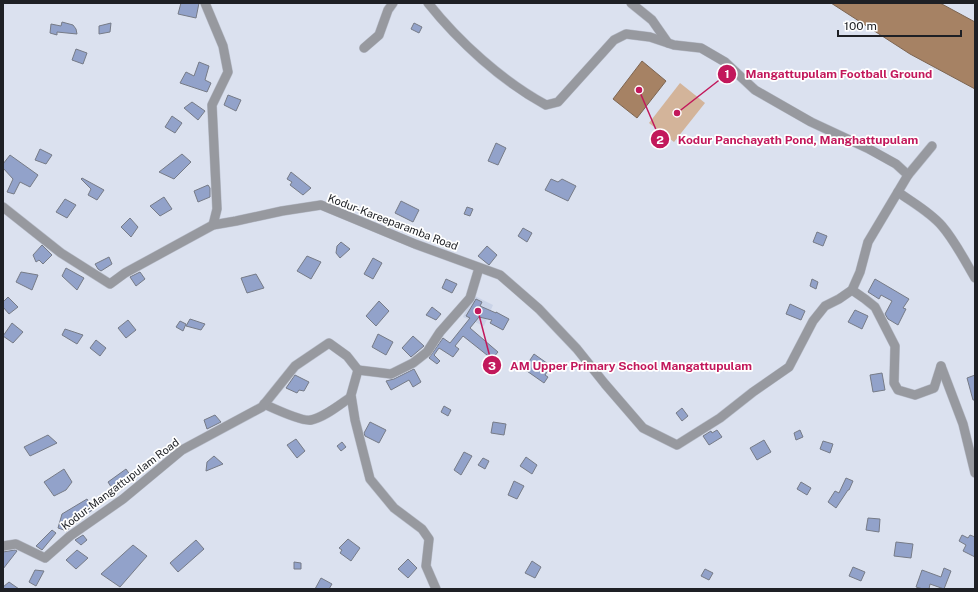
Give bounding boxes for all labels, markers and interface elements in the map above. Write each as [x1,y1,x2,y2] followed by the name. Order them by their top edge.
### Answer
[838,12,961,38] scale bar
[844,19,877,33] text: 100 m
[717,62,940,86] callout: Mangattupulam Football Ground
[724,67,730,81] text: 1
[746,67,932,81] text: Mangattupulam Football Ground
[650,127,926,151] callout: Kodur Panchayath Pond, Manghattupulam
[656,133,664,147] text: 2
[678,133,919,147] text: Kodur Panchayath Pond, Manghattupulam
[326,192,460,252] street label: Kodur-Kareeparamba Road
[482,353,760,377] callout: AM Upper Primary School Mangattupulam
[488,359,496,373] text: 3
[510,359,752,373] text: AM Upper Primary School Mangattupulam
[59,436,181,532] street label: Kodur-Mangattupulam Road

